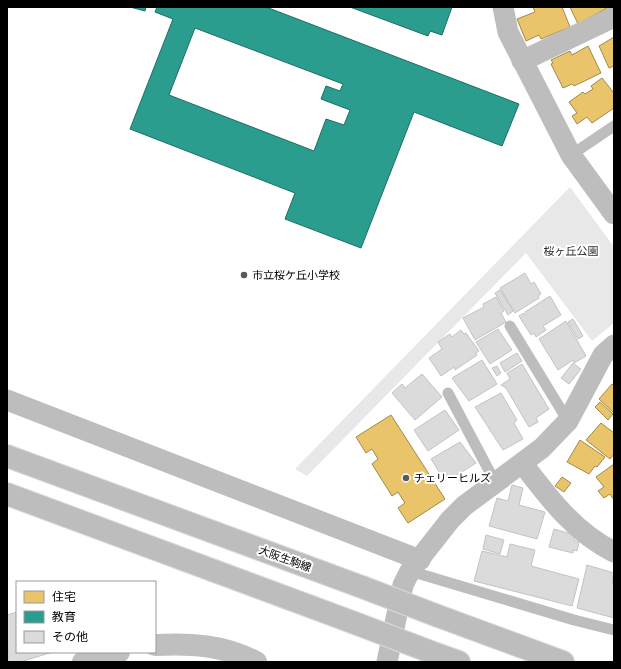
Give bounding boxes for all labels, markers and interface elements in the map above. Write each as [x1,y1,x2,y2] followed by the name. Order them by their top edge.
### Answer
[544,245,599,258] park label: 桜ヶ丘公園
[252,269,340,282] place label: 市立桜ケ丘小学校
[239,270,249,280] marker: 市立桜ケ丘小学校
[414,472,491,485] place label: チェリーヒルズ
[401,473,411,483] marker: チェリーヒルズ
[257,543,313,575] street label: 大阪生駒線
[16,581,156,653] legend
[52,590,76,605] text: 住宅
[52,610,76,625] text: 教育
[52,630,88,645] text: その他

